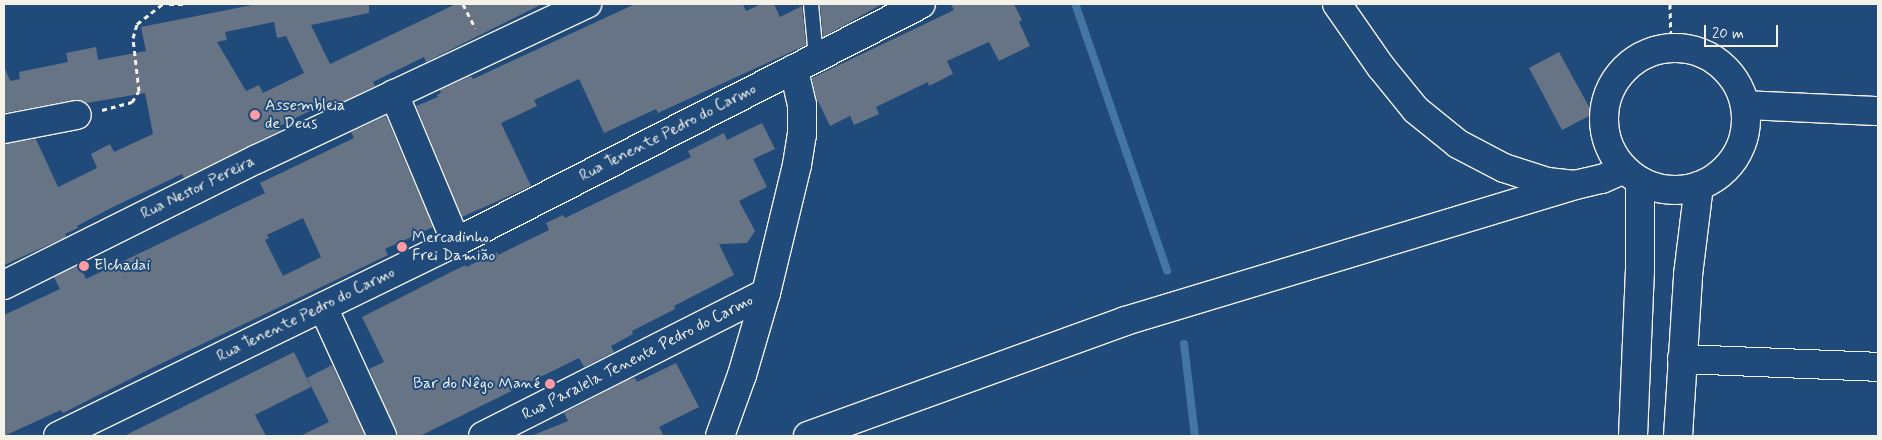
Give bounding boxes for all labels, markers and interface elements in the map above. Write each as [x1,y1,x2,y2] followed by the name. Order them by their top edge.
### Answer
[1707,15,1781,47] scale bar
[1712,24,1744,44] text: 20 m
[574,79,762,187] street label: Rua Tenente Pedro do Carmo
[265,96,345,134] place label: Assembleia de Deus
[249,109,261,121] marker: Assembleia de Deus
[138,152,258,224] street label: Rua Nestor Pereira
[412,228,495,266] place label: Mercadinho Frei Damião
[396,241,408,253] marker: Mercadinho Frei Damião
[94,256,150,276] place label: Elchadai
[78,260,90,272] marker: Elchadai
[211,262,401,368] street label: Rua Tenente Pedro do Carmo
[518,290,758,426] street label: Rua Paralela Tenente Pedro do Carmo
[418,374,540,394] place label: Bar do Nêgo Mané
[544,378,556,390] marker: Bar do Nêgo Mané

